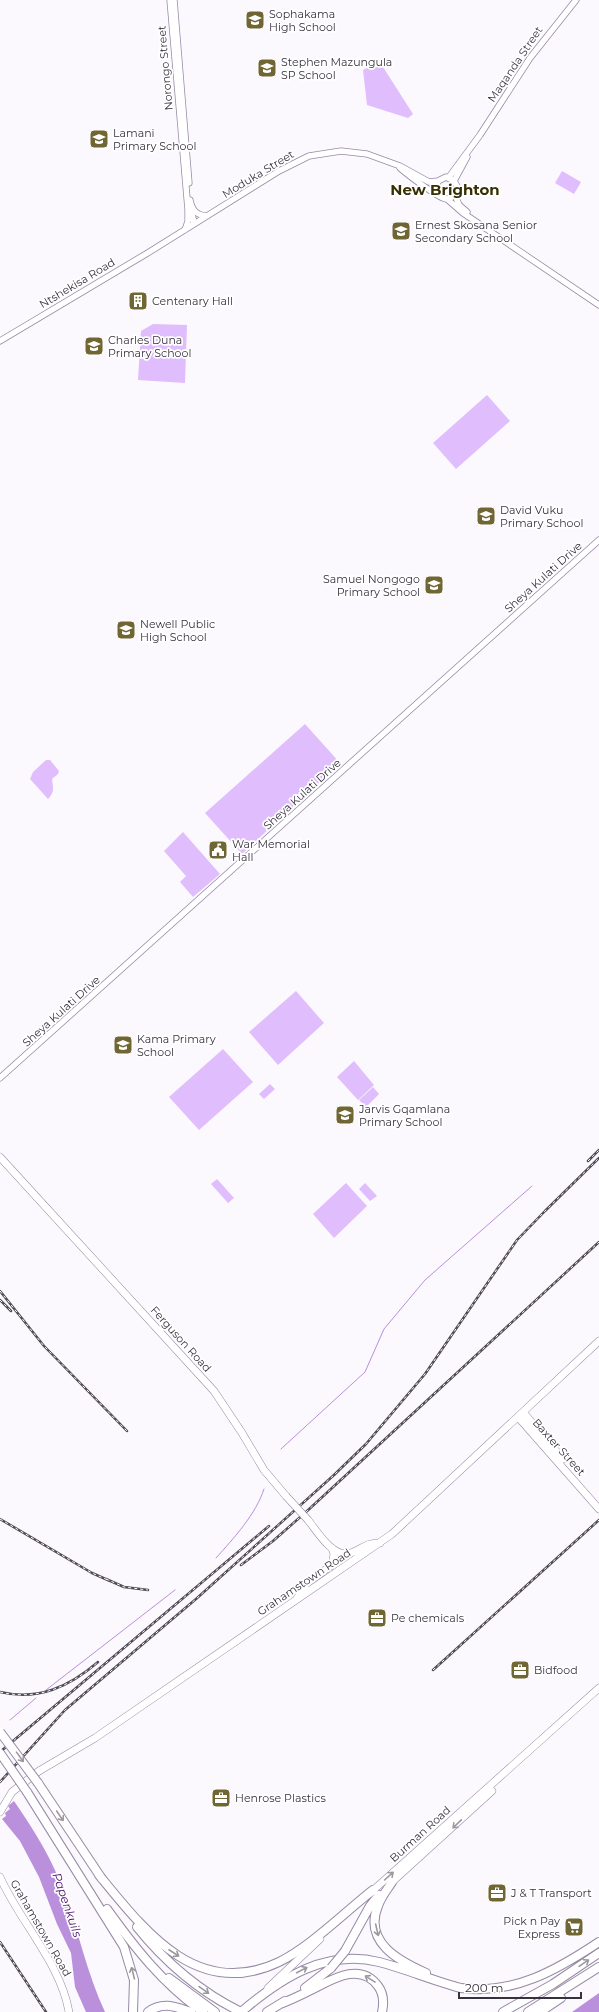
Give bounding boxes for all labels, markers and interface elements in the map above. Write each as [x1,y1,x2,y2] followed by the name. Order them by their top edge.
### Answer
[269,7,336,34] place label: Sophakama High School
[244,9,266,31] school or university icon: Sophakama High School
[484,23,546,105] street label: Maqanda Street
[154,25,176,111] street label: Norongo Street
[281,55,392,82] place label: Stephen Mazungula SP School
[256,57,278,79] school or university icon: Stephen Mazungula SP School
[113,126,196,153] place label: Lamani Primary School
[88,128,110,150] school or university icon: Lamani Primary School
[220,147,297,201] street label: Moduka Street
[390,180,500,199] district label: New Brighton
[415,218,537,245] place label: Ernest Skosana Senior Secondary School
[390,220,412,242] school or university icon: Ernest Skosana Senior Secondary School
[37,255,117,311] street label: Ntshekisa Road
[127,290,149,312] building icon: Centenary Hall
[152,294,233,308] place label: Centenary Hall
[108,333,191,360] place label: Charles Duna Primary School
[83,335,105,357] school or university icon: Charles Duna Primary School
[500,503,583,530] place label: David Vuku Primary School
[475,505,497,527] school or university icon: David Vuku Primary School
[501,538,585,615] street label: Sheya Kulati Drive
[323,572,420,599] place label: Samuel Nongogo Primary School
[423,574,445,596] school or university icon: Samuel Nongogo Primary School
[140,617,215,644] place label: Newell Public High School
[115,619,137,641] school or university icon: Newell Public High School
[260,755,344,832] street label: Sheya Kulati Drive
[232,837,310,864] place label: War Memorial Hall
[207,839,229,861] public building icon: War Memorial Hall
[19,972,103,1049] street label: Sheya Kulati Drive
[137,1032,216,1059] place label: Kama Primary School
[112,1034,134,1056] school or university icon: Kama Primary School
[358,1102,450,1129] place label: Jarvis Gqamlana Primary School
[334,1104,356,1126] school or university icon: Jarvis Gqamlana Primary School
[148,1303,214,1375] street label: Ferguson Road
[530,1416,589,1479] street label: Baxter Street
[255,1546,353,1618] street label: Grahamstown Road
[366,1607,388,1629] office icon: Pe chemicals
[391,1611,465,1625] place label: Pe chemicals
[509,1659,531,1681] office icon: Bidfood
[534,1663,578,1677] place label: Bidfood
[15,1752,24,1763] one-way arrow
[210,1787,232,1809] office icon: Henrose Plastics
[235,1791,326,1805] place label: Henrose Plastics
[387,1803,453,1865] street label: Burman Road
[56,1810,64,1821] one-way arrow
[452,1820,462,1829] one-way arrow
[49,1870,86,1939] water label: Papenkuils
[384,1872,394,1881] one-way arrow
[8,1877,74,1979] street label: Grahamstown Road
[486,1882,508,1904] office icon: J & T Transport
[510,1886,592,1900] place label: J & T Transport
[503,1914,561,1941] place label: Pick n Pay Express
[563,1916,585,1938] supermarket icon: Pick n Pay Express
[373,1924,381,1937] one-way arrow
[168,1949,179,1958] one-way arrow
[579,1958,590,1967] one-way arrow
[296,1965,308,1973] one-way arrow
[128,1967,136,1980] one-way arrow
[364,1974,375,1983] one-way arrow
[459,1974,581,2000] scale bar
[465,1980,504,1995] text: 200 m
[198,1986,209,1994] one-way arrow

